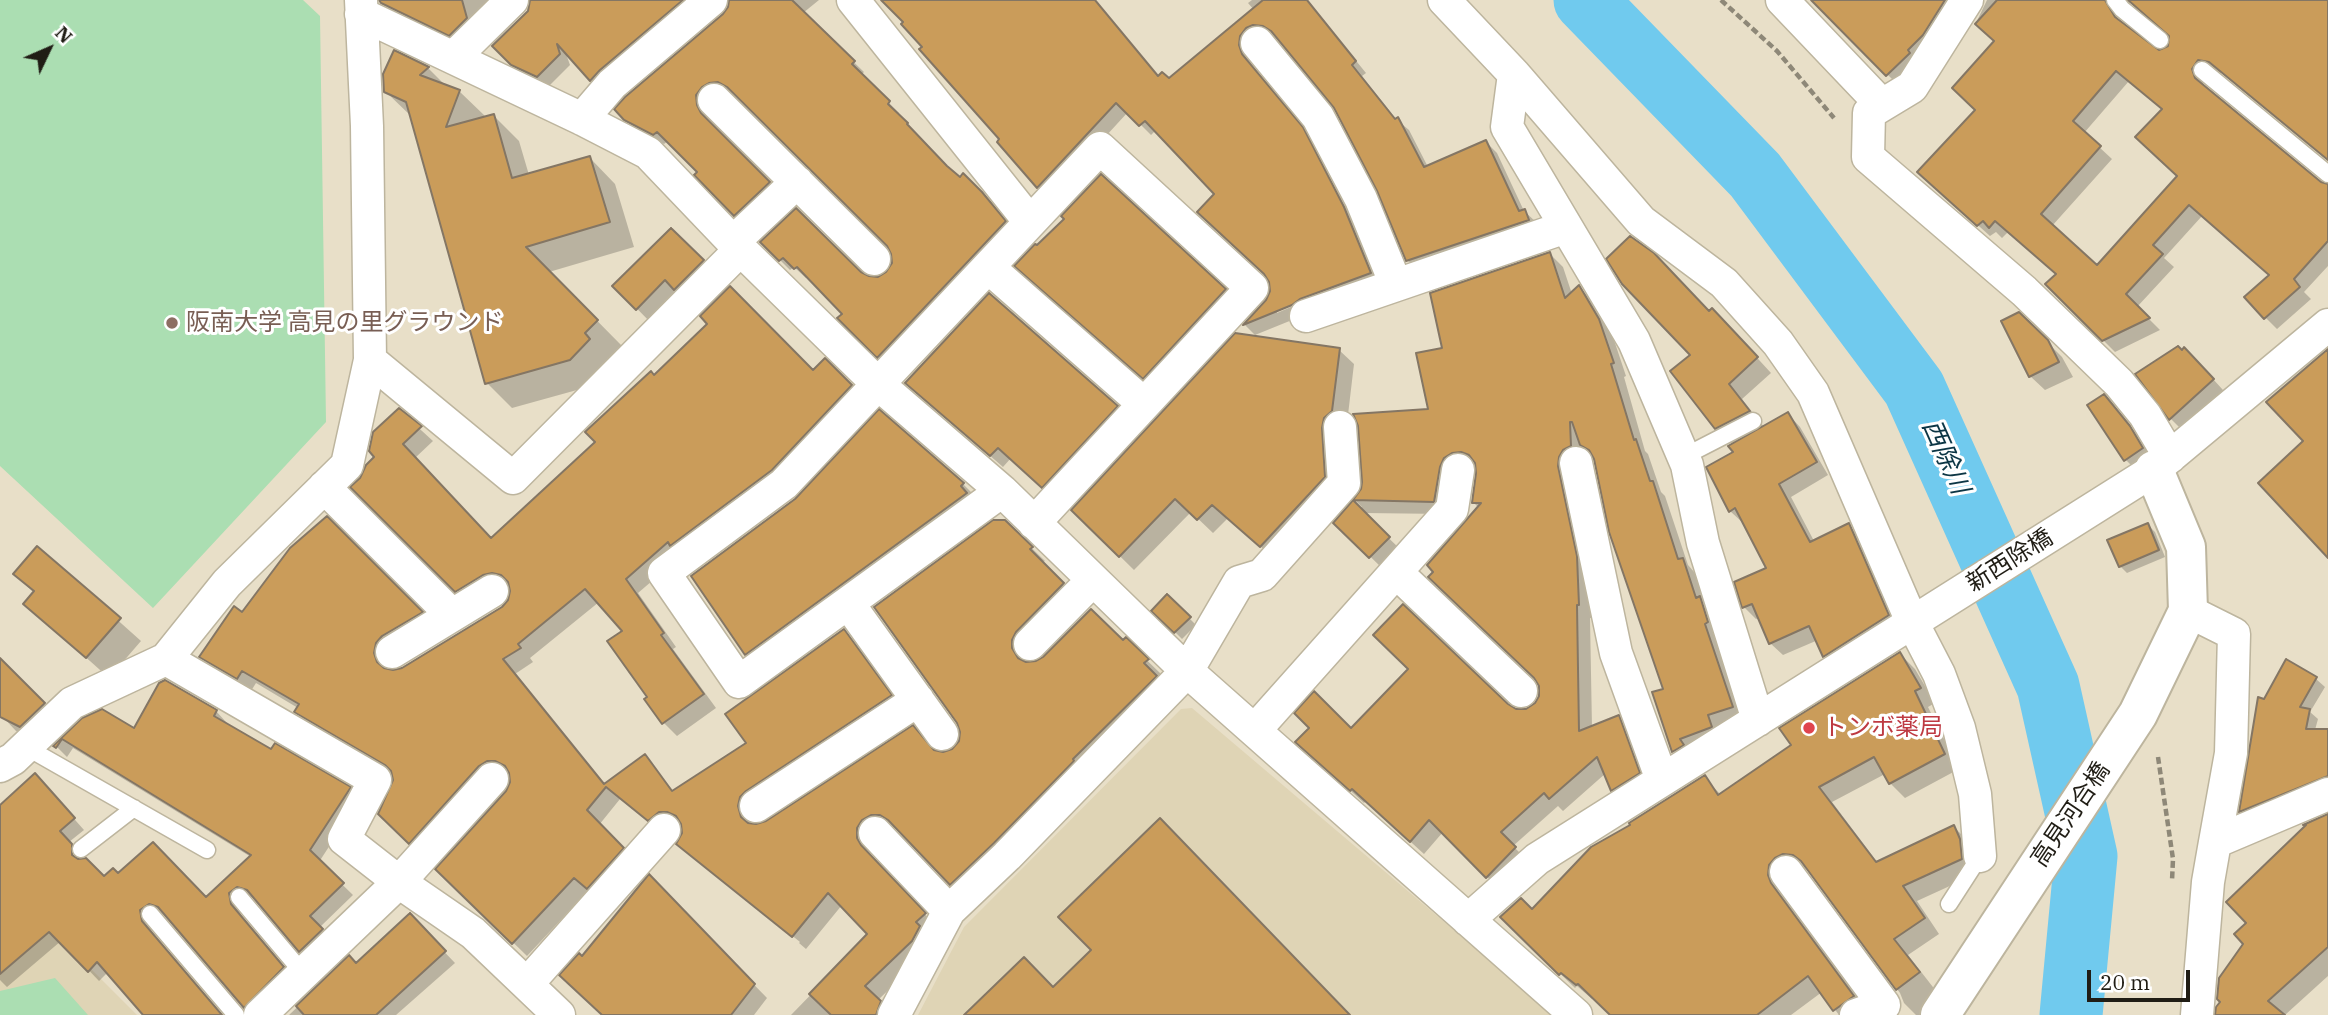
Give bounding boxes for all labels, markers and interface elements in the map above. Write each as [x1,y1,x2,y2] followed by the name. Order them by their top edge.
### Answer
[14,14,84,84] north arrow
[50,21,78,48] text: N
[186,309,504,337] place label: 阪南大学 高見の里グラウンド
[164,315,180,331] marker: 阪南大学 高見の里グラウンド
[1915,415,1975,499] water label: 西除川
[1962,523,2058,599] street label: 新西除橋
[1823,714,1943,742] place label: トンボ薬局
[1801,720,1817,736] marker: トンボ薬局
[2026,757,2116,873] street label: 高見河合橋
[2090,956,2193,1000] scale bar
[2100,968,2150,996] text: 20 m

